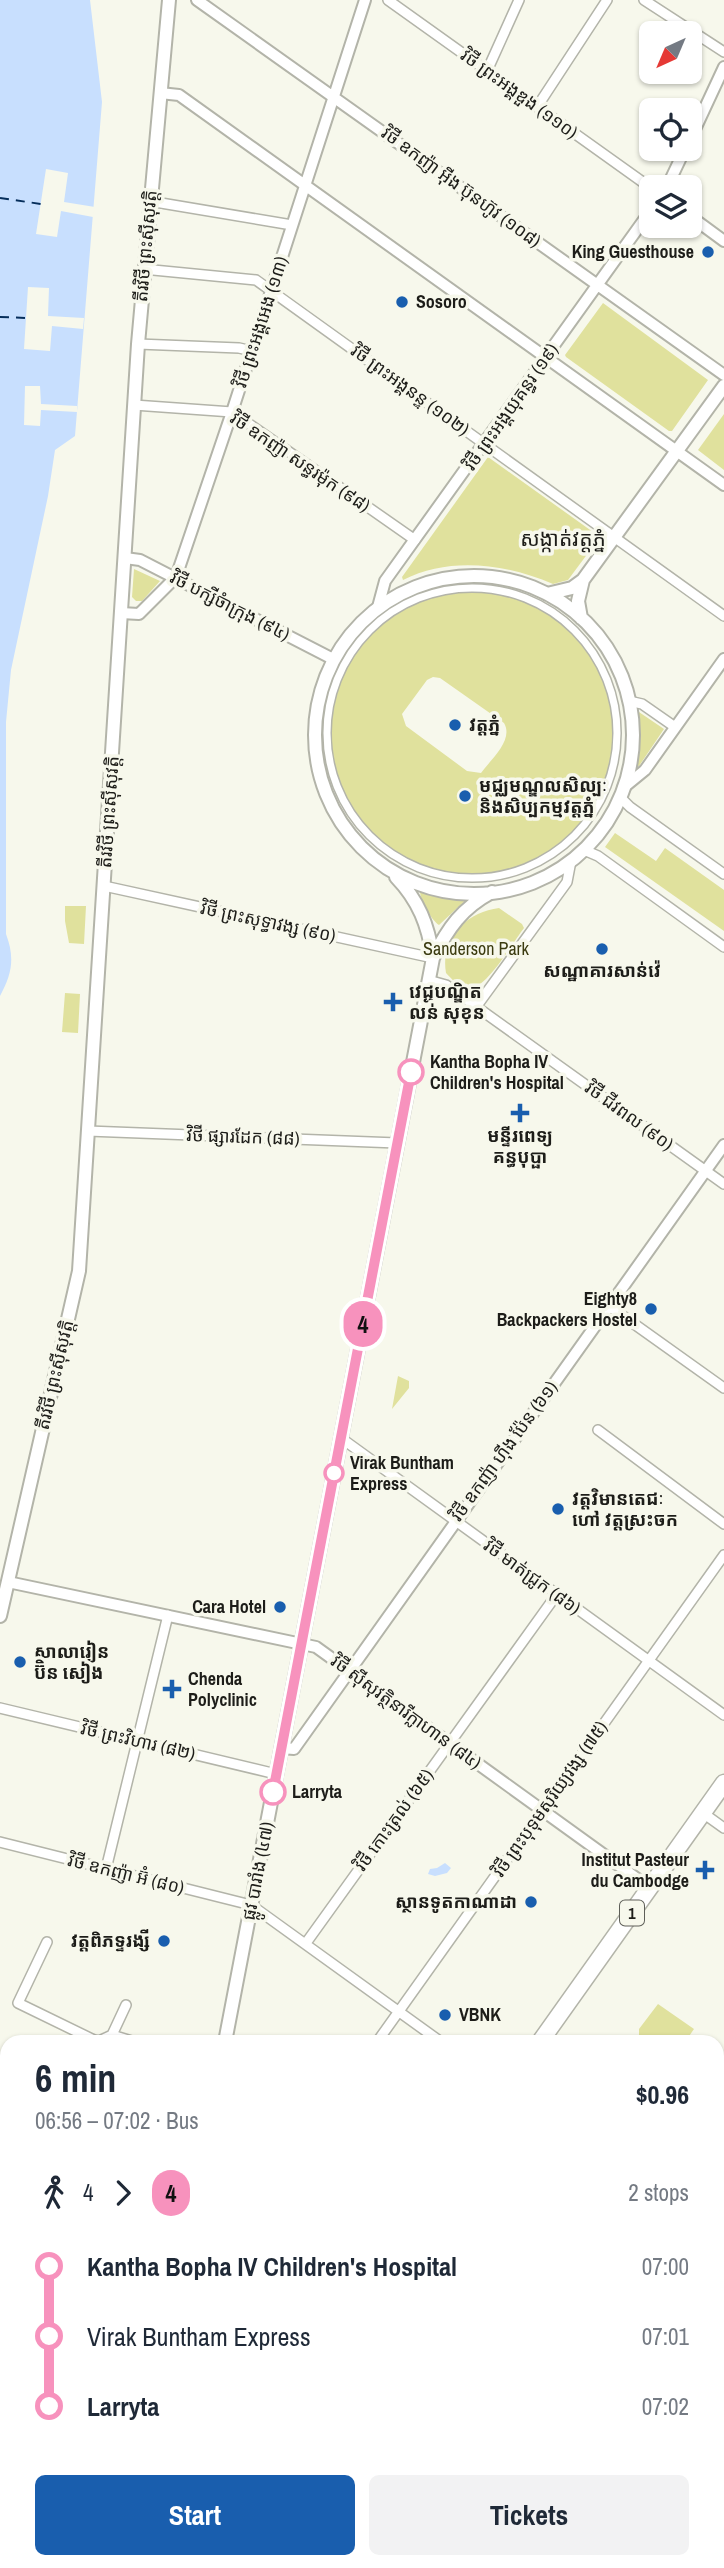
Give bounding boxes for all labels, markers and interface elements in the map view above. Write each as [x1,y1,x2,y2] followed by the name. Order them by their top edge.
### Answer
[639,21,702,84] north arrow
[639,21,702,238] map controls
[455,42,583,145] street label: វិថី ព្រះអង្គឌួង (១១០)
[639,98,702,161] button: locate
[376,120,546,253] street label: វិថី ឧកញ៉ា អ៊ីង ប៊ុនហ៊ូវ (១០៨)
[639,175,702,238] button: layers
[128,189,163,303] street label: តីរវិថី ព្រះស៊ីសុវត្តិ
[572,239,694,264] place label: King Guesthouse
[700,244,716,260] marker: King Guesthouse
[227,253,294,392] street label: វិថី ព្រះអង្គអេង (១៣)
[416,289,467,314] place label: Sosoro
[394,294,410,310] marker: Sosoro
[345,337,475,441] street label: វិថី ព្រះអង្គនន្ទ (១០២)
[457,338,564,476] street label: វិថី ព្រះអង្គយុគន្ធរ (១៩)
[224,405,375,518] street label: វិថី ឧកញ៉ា សន្ធរម៉ុក (៩៨)
[520,524,606,553] district label: សង្កាត់វត្តភ្នំ
[165,564,294,647] street label: វិថី បក្សីចំាក្រុង (៩៤)
[469,712,500,737] place label: វត្ដភ្នំ
[447,717,463,733] marker: វត្ដភ្នំ
[92,755,125,869] street label: តីរវិថី ព្រះស៊ីសុវត្តិ
[479,773,607,819] place label: មជ្ឈមណ្ឌលសិល្បៈ និងសិប្បកម្មវត្តភ្នំ
[457,788,473,804] marker: មជ្ឈមណ្ឌលសិល្បៈ និងសិប្បកម្មវត្តភ្នំ
[197,895,338,949] street label: វិថី ព្រះសុទ្ធាវង្ស (៩០)
[423,936,530,961] park label: Sanderson Park
[594,941,610,957] marker: សណ្ឋាគារសាន់វ៉េ
[543,958,661,983] place label: សណ្ឋាគារសាន់វ៉េ
[409,979,485,1025] place label: វេជ្ជបណ្ឌិត លន់ សុខុន
[383,992,403,1012] marker: វេជ្ជបណ្ឌិត លន់ សុខុន
[430,1049,564,1095] place label: Kantha Bopha IV Children's Hospital
[398,1059,424,1085] marker: Kantha Bopha IV Children's Hospital
[579,1074,679,1156] street label: វិថី ជីវពល (៩០)
[510,1103,530,1123] marker: មន្ទីរពេទ្យ គន្ធបុប្ផា
[185,1122,300,1151] street label: វិថី ផ្សារដែក (៨៨)
[487,1123,553,1169] place label: មន្ទីរពេទ្យ គន្ធបុប្ផា
[497,1286,637,1332] place label: Eighty8 Backpackers Hostel
[340,1301,386,1347] line badge: 4
[643,1301,659,1317] marker: Eighty8 Backpackers Hostel
[358,1308,368,1340] text: 4
[30,1317,80,1432] street label: តីរវិថី ព្រះស៊ីសុវត្តិ
[444,1375,563,1527] street label: វិថី ឧកញ៉ា ហ៊ីង ប៉ែន (៦១)
[350,1450,454,1496] place label: Virak Buntham Express
[324,1463,344,1483] marker: Virak Buntham Express
[572,1486,678,1532] place label: វត្តវិមានតេជៈ ហៅ វត្តស្រះចក
[550,1501,566,1517] marker: វត្តវិមានតេជៈ ហៅ វត្តស្រះចក
[478,1532,586,1620] street label: វិថី មាត់ជ្រូក (៨៦)
[192,1594,266,1619] place label: Cara Hotel
[272,1599,288,1615] marker: Cara Hotel
[34,1639,109,1685] place label: សាលារៀន ប៊ិន សៀង
[325,1648,487,1775] street label: វិថី ស៊ីសុវត្ថិនារីក្លាហាន (៨៤)
[12,1654,28,1670] marker: សាលារៀន ប៊ិន សៀង
[188,1666,257,1712] place label: Chenda Polyclinic
[162,1679,182,1699] marker: Chenda Polyclinic
[77,1715,198,1766] street label: វិថី ព្រះវិហារ (៨២)
[486,1716,613,1883] street label: វិថី ព្រះបុទុមសុរិយ្យវង្ស (៧៥)
[348,1764,439,1876] street label: វិថី កោះត្រល់ (៦៥)
[260,1779,286,1805] marker: Larryta
[292,1779,343,1804] place label: Larryta
[236,1819,284,1923] street label: ផ្លូវ បារាំង (៤៧)
[64,1847,187,1900] street label: វិថី ឧកញ៉ា អ៊ំ (៨០)
[582,1847,689,1893] place label: Institut Pasteur du Cambodge
[695,1860,715,1880] marker: Institut Pasteur du Cambodge
[395,1889,517,1914] place label: ស្ថានទូតកាណាដា
[523,1894,539,1910] marker: ស្ថានទូតកាណាដា
[620,1900,644,1926] road number: 1
[71,1928,150,1953] place label: វត្តពិភទ្ទរង្សី
[156,1933,172,1949] marker: វត្តពិភទ្ទរង្សី
[459,2002,501,2027] place label: VBNK
[437,2007,453,2023] marker: VBNK
[35,2053,116,2104] text: 6 min
[636,2077,689,2112] text: $0.96
[35,2105,199,2136] text: 06:56 – 07:02 · Bus
[35,2174,73,2212] icon: walk
[104,2174,142,2212] icon: forward
[83,2177,94,2208] text: 4
[166,2177,176,2209] text: 4
[628,2177,689,2208] text: 2 stops
[87,2249,457,2284] text: Kantha Bopha IV Children's Hospital
[642,2251,689,2282] text: 07:00
[87,2319,311,2354] text: Virak Buntham Express
[642,2321,689,2352] text: 07:01
[87,2389,159,2424] text: Larryta
[642,2391,689,2422] text: 07:02
[35,2475,355,2555] button: Start
[369,2475,689,2555] button: Tickets

